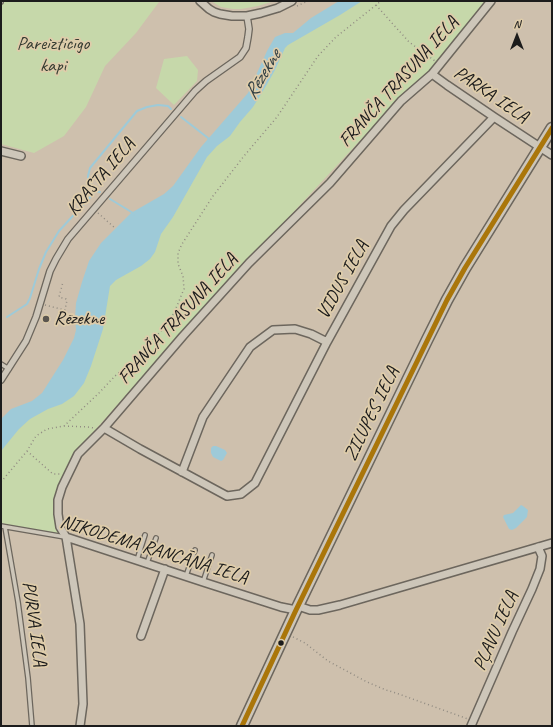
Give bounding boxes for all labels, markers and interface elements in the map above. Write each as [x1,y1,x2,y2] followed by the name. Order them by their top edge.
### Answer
[334,12,464,152] street label: FRANČA TRASUNA IELA
[497,16,537,56] north arrow
[514,17,520,31] text: N
[17,33,89,77] park label: Pareizticīgo kapi
[239,46,287,104] water label: Rēzekne
[449,62,533,128] street label: PARKA IELA
[62,133,140,221] street label: KRASTA IELA
[312,237,374,323] street label: VIDUS IELA
[113,249,243,389] street label: FRANČA TRASUNA IELA
[54,308,104,330] place label: Rēzekne
[41,314,51,324] marker: Rēzekne
[339,363,405,465] street label: ZILUPES IELA
[57,511,251,589] street label: NIKODEMA RANCĀNA IELA
[17,580,51,668] street label: PURVA IELA
[468,588,524,674] street label: PĻAVU IELA
[276,638,286,648] unlabelled marker

